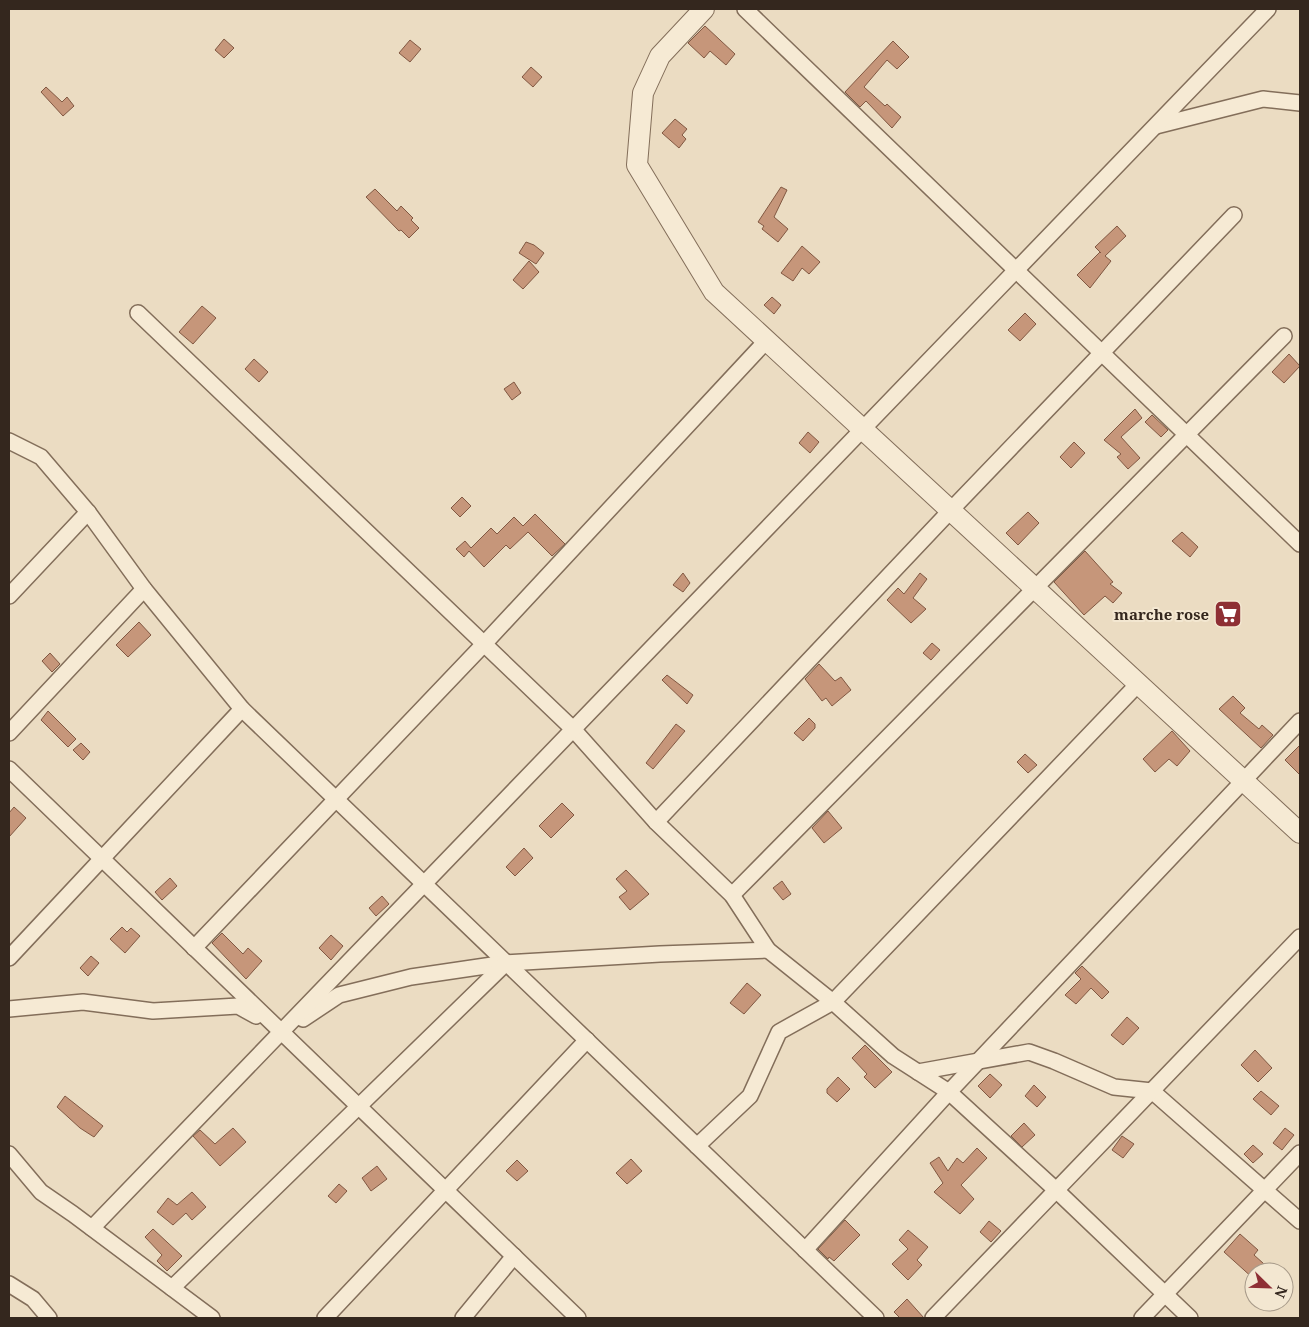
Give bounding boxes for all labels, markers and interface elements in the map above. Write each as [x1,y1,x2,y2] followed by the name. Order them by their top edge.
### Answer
[1213,599,1243,629] supermarket icon: marche rose
[1114,604,1209,624] place label: marche rose
[1244,1262,1294,1312] north arrow
[1271,1283,1292,1301] text: N

